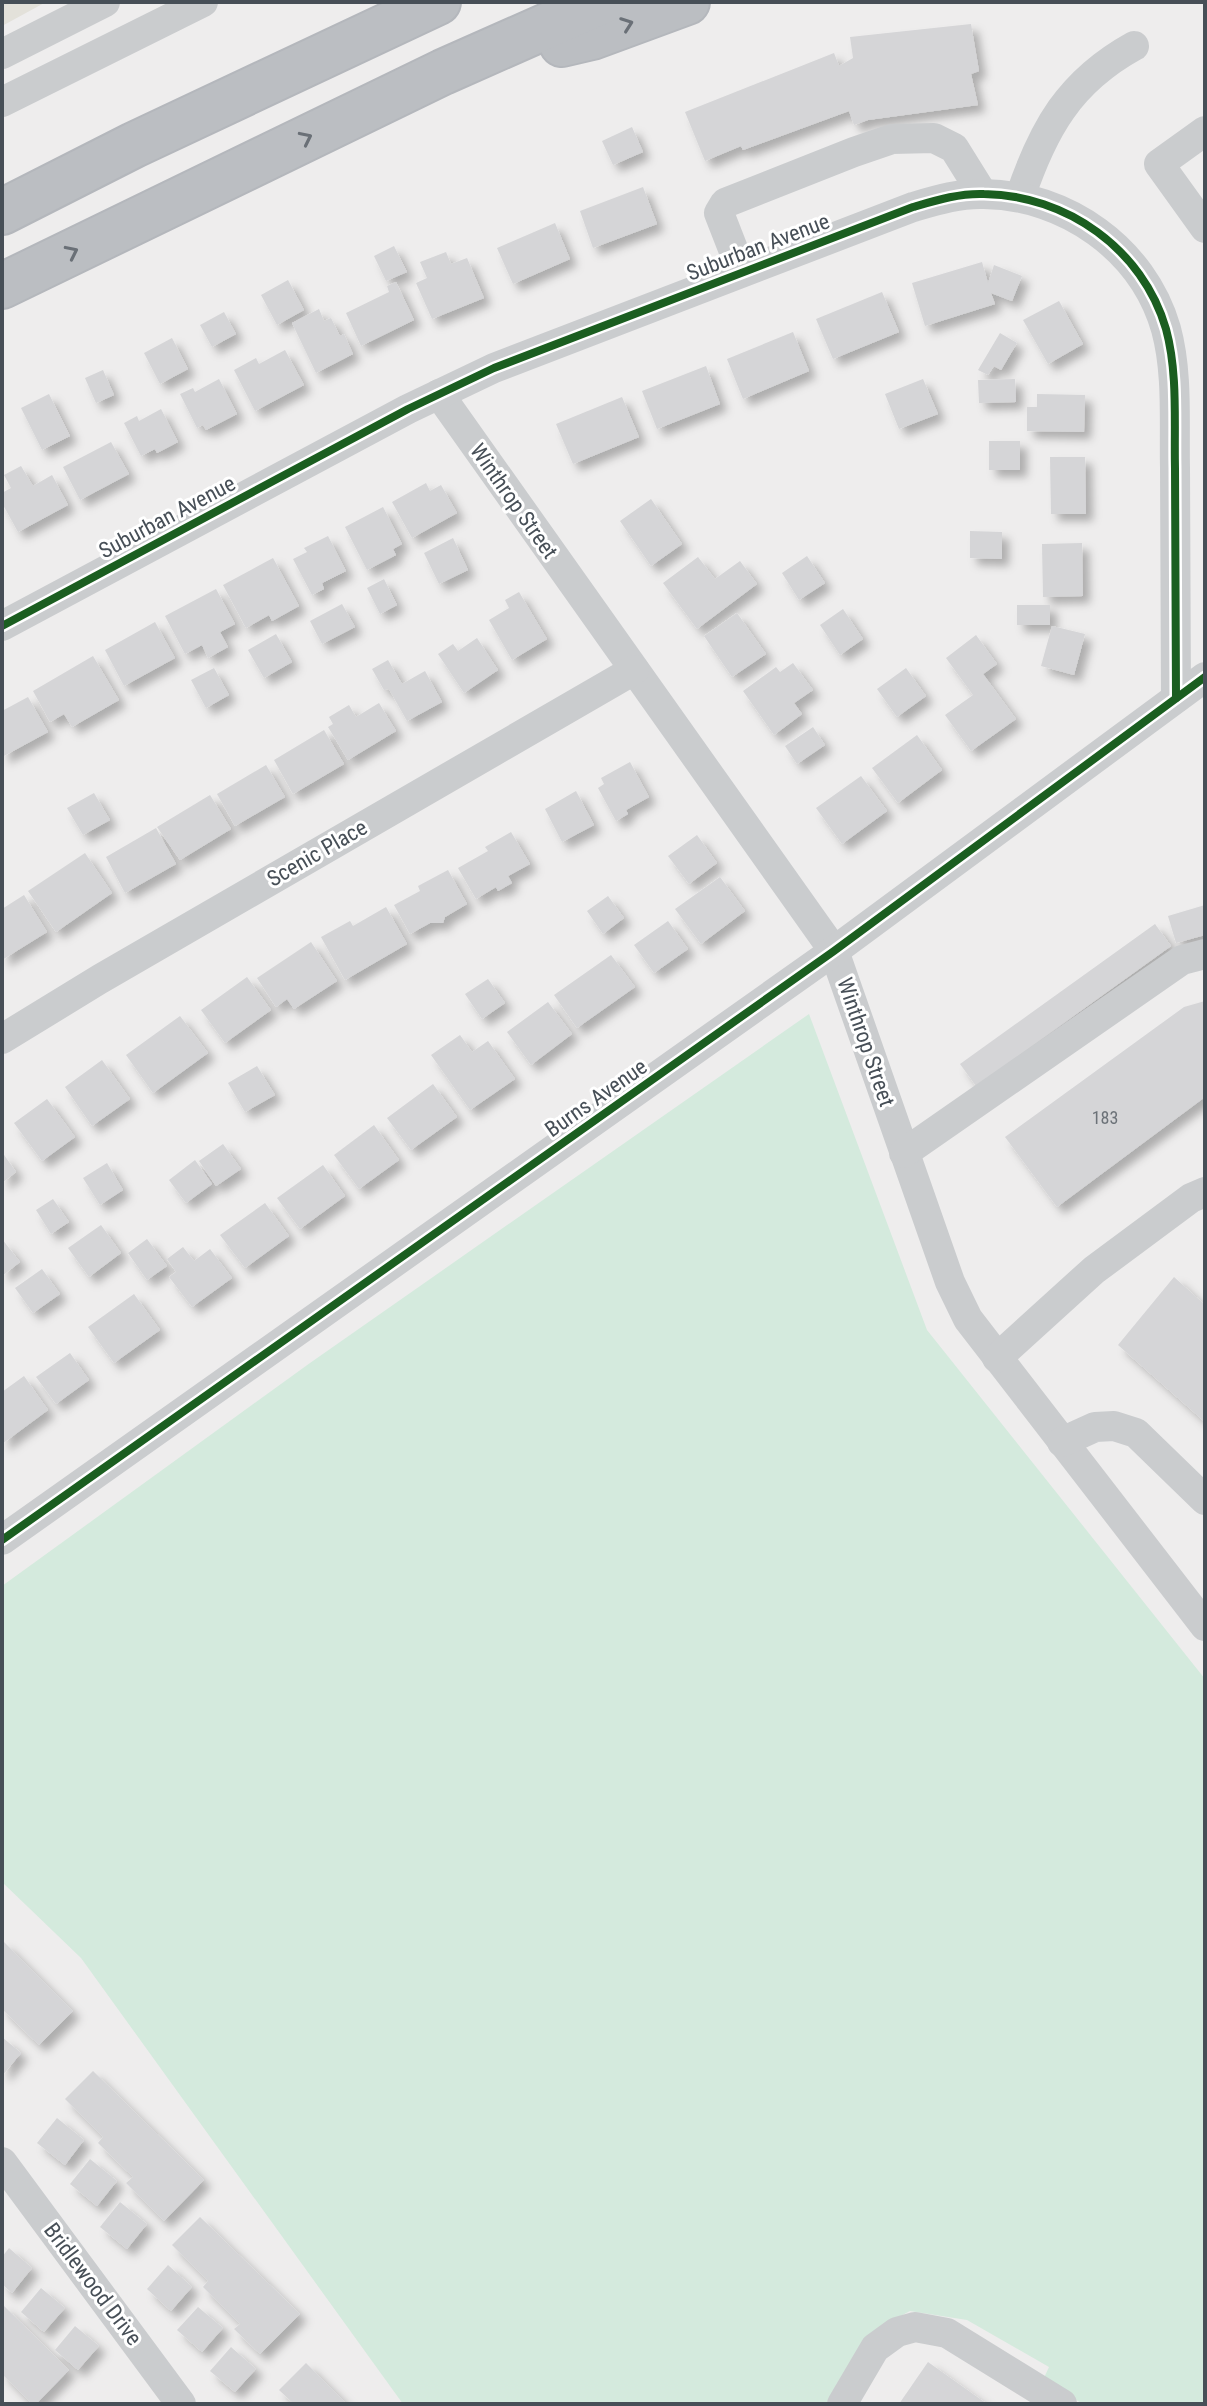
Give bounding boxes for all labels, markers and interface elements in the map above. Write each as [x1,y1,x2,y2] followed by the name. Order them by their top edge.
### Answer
[619,17,633,34] one-way arrow
[298,132,313,148] one-way arrow
[683,208,833,286] street label: Suburban Avenue
[64,246,79,261] one-way arrow
[465,439,563,563] street label: Winthrop Street
[95,471,239,563] street label: Suburban Avenue
[263,814,371,892] street label: Scenic Place
[832,974,900,1110] street label: Winthrop Street
[540,1054,652,1142] street label: Burns Avenue
[1092,1107,1118,1128] house number: 183
[39,2218,147,2350] street label: Bridlewood Drive

